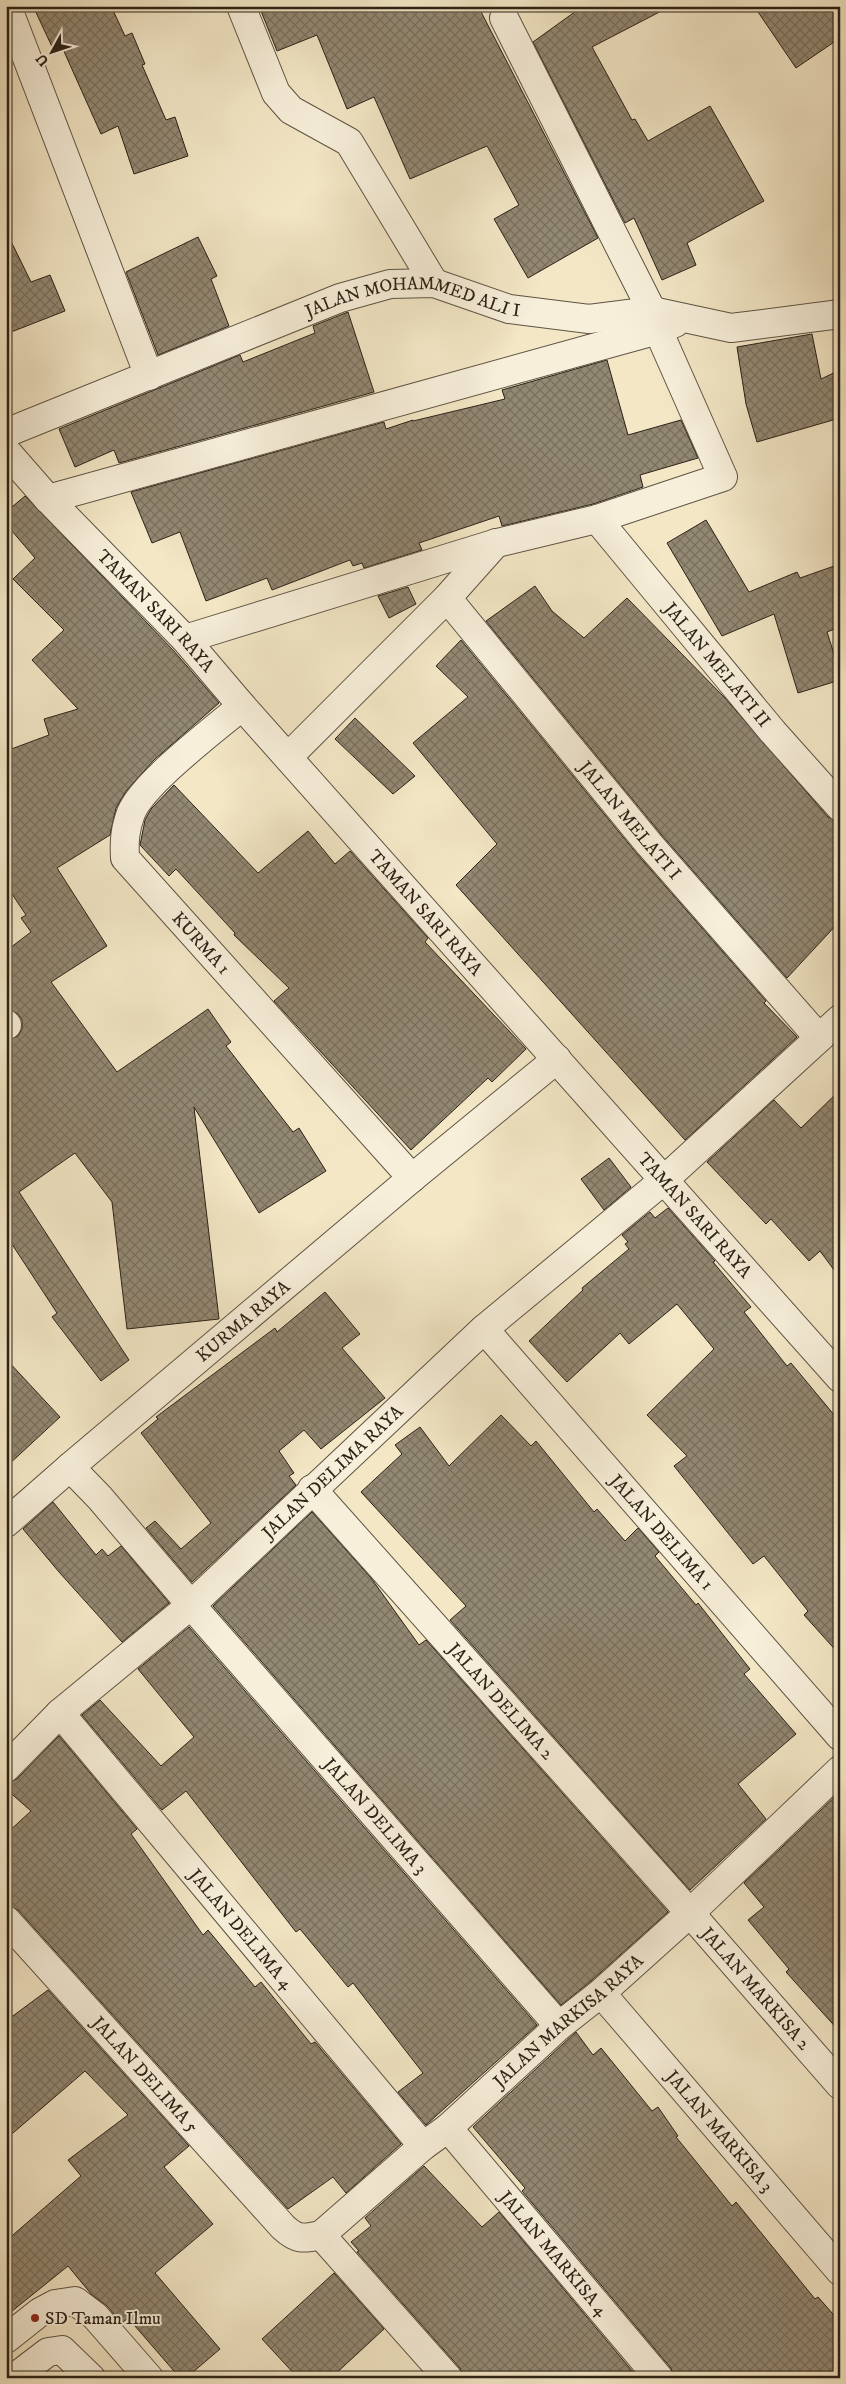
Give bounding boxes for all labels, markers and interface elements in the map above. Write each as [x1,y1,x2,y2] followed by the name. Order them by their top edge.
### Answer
[28,28,78,78] north arrow
[32,50,53,70] text: U
[300,273,521,324] street label: JALAN MOHAMMED ALI I
[92,545,219,677] street label: TAMAN SARI RAYA
[657,597,774,732] street label: JALAN MELATI II
[572,756,685,885] street label: JALAN MELATI I
[363,846,487,981] street label: TAMAN SARI RAYA
[167,908,234,980] street label: KURMA 1
[633,1148,756,1283] street label: TAMAN SARI RAYA
[192,1276,295,1367] street label: KURMA RAYA
[257,1401,408,1546] street label: JALAN DELIMA RAYA
[603,1469,718,1595] street label: JALAN DELIMA 1
[441,1637,558,1765] street label: JALAN DELIMA 2
[317,1753,431,1879] street label: JALAN DELIMA 3
[182,1864,298,1995] street label: JALAN DELIMA 4
[694,1922,814,2055] street label: JALAN MARKISA 2
[488,1950,649,2094] street label: JALAN MARKISA RAYA
[85,2011,203,2138] street label: JALAN DELIMA 5
[659,2065,777,2197] street label: JALAN MARKISA 3
[493,2185,612,2321] street label: JALAN MARKISA 4
[45,2308,161,2330] place label: SD Taman Ilmu
[29,2312,41,2324] marker: SD Taman Ilmu

